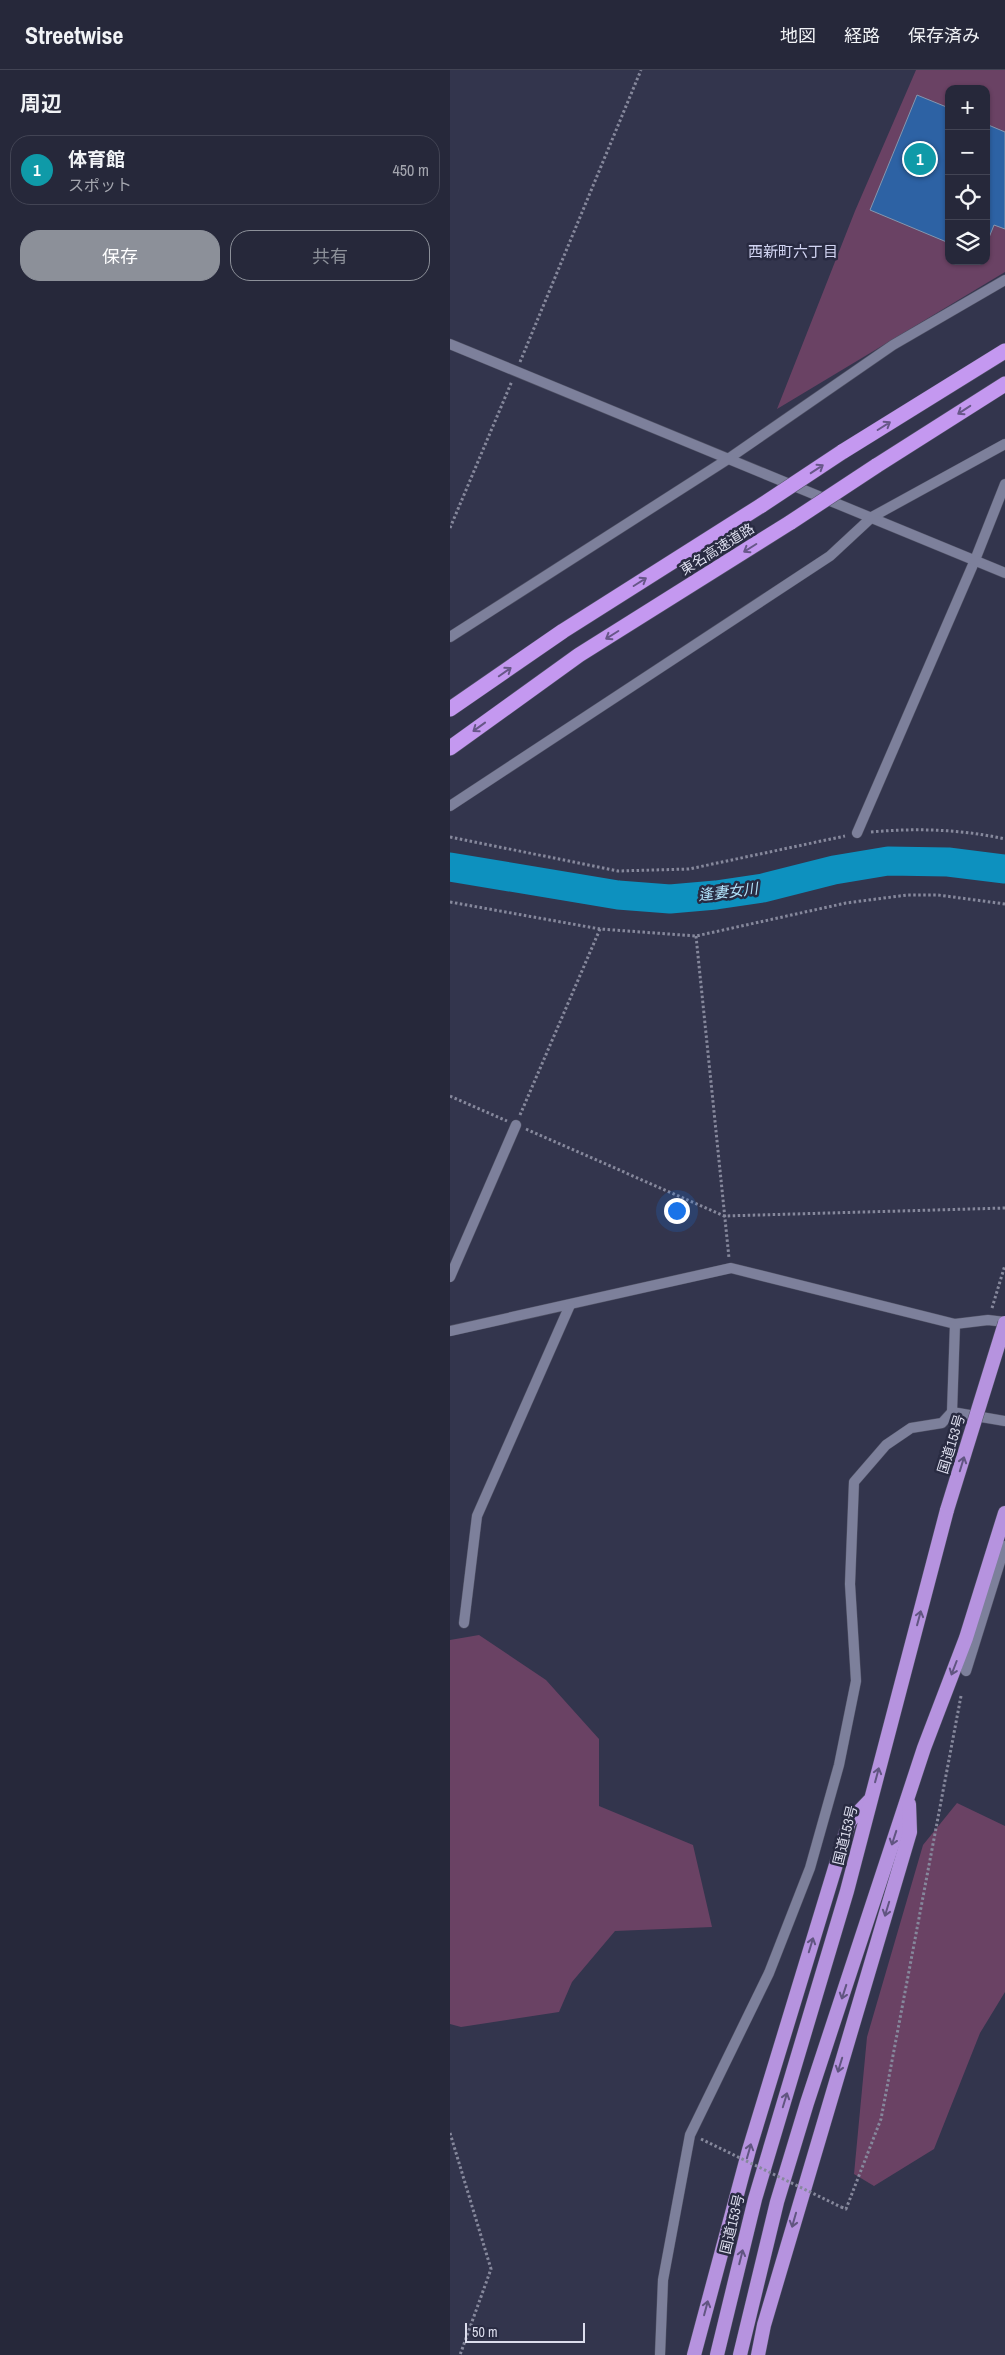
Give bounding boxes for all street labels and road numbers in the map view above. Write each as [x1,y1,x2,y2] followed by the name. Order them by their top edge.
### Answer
[677,519,757,579] street label: 東名高速道路
[933,1412,969,1476] street label: 国道153号
[829,1803,861,1867] street label: 国道153号
[716,2192,748,2256] street label: 国道153号

